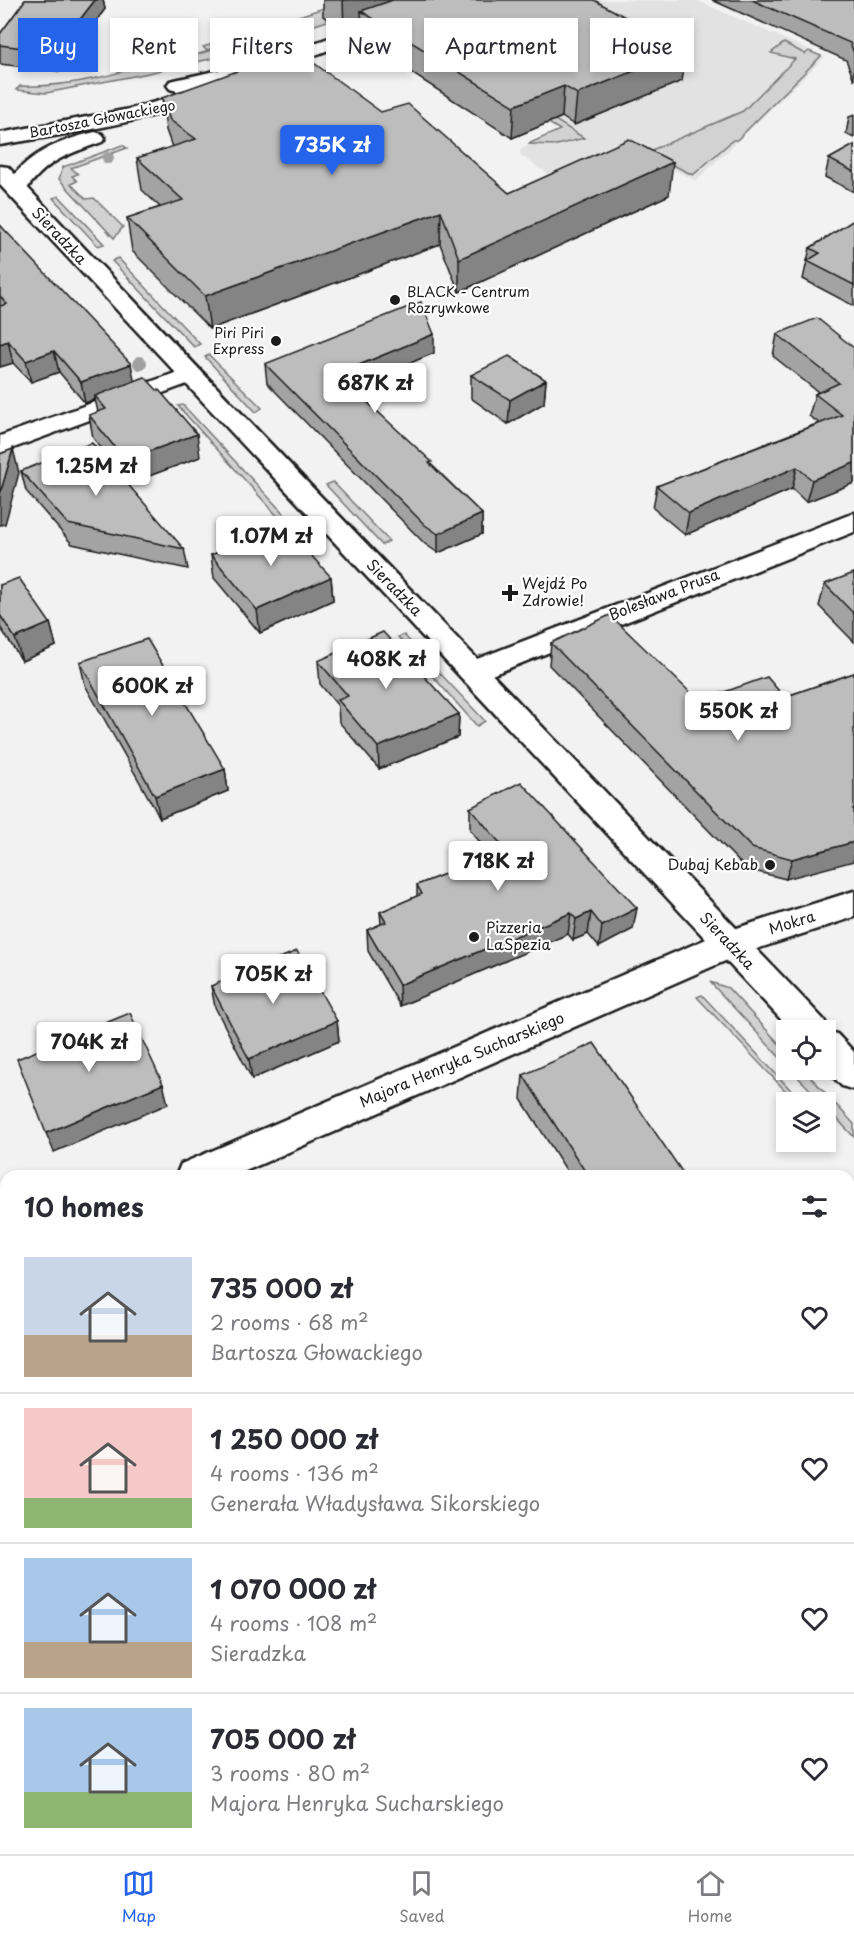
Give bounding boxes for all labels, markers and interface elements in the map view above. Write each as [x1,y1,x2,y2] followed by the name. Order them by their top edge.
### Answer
[18,18,98,72] chip: Buy
[110,18,198,72] chip: Rent
[210,18,314,72] chip: Filters
[326,18,412,72] chip: New
[424,18,578,72] chip: Apartment
[590,18,694,72] chip: House
[27,94,177,143] street label: Bartosza Głowackiego
[277,125,387,176] pin: 735K zł
[294,129,370,159] text: 735K zł
[27,201,93,270] street label: Sieradzka
[407,281,530,318] place label: BLACK - Centrum Rozrywkowe
[388,293,402,307] marker: BLACK - Centrum Rozrywkowe
[213,322,264,359] place label: Piri Piri Express
[269,334,283,348] marker: Piri Piri Express
[320,363,430,414] pin: 687K zł
[337,367,413,397] text: 687K zł
[34,446,158,497] pin: 1.25M zł
[55,450,137,480] text: 1.25M zł
[209,516,333,567] pin: 1.07M zł
[230,520,312,550] text: 1.07M zł
[362,553,429,621] street label: Sieradzka
[605,562,723,625] street label: Bolesława Prusa
[522,571,587,611] place label: Wejdź Po Zdrowie!
[503,586,517,600] marker: Wejdź Po Zdrowie!
[331,639,441,690] pin: 408K zł
[347,643,425,673] text: 408K zł
[97,666,207,717] pin: 600K zł
[112,670,192,700] text: 600K zł
[683,691,793,742] pin: 550K zł
[699,695,777,725] text: 550K zł
[443,841,553,892] pin: 718K zł
[463,845,533,875] text: 718K zł
[668,852,758,875] place label: Dubaj Kebab
[763,858,777,872] marker: Dubaj Kebab
[765,903,818,940] street label: Mokra
[695,906,761,975] street label: Sieradzka
[486,915,551,955] place label: Pizzeria LaSpezia
[467,930,481,944] marker: Pizzeria LaSpezia
[218,954,328,1005] pin: 705K zł
[235,958,311,988] text: 705K zł
[356,1005,567,1112] street label: Majora Henryka Sucharskiego
[776,1020,836,1152] map controls
[776,1020,836,1080] button: locate
[34,1022,144,1073] pin: 704K zł
[51,1026,127,1056] text: 704K zł
[776,1092,836,1152] button: layers
[24,1187,144,1226] text: 10 homes
[798,1190,831,1223] icon: filters
[210,1268,352,1307] text: 735 000 zł
[72,1281,144,1353] icon: home
[798,1301,831,1334] icon: heart
[210,1307,369,1337] text: 2 rooms · 68 m²
[210,1337,423,1367] text: Bartosza Głowackiego
[210,1419,378,1458] text: 1 250 000 zł
[72,1432,144,1504] icon: home
[798,1452,831,1485] icon: heart
[210,1458,379,1488] text: 4 rooms · 136 m²
[210,1488,540,1518] text: Generała Władysława Sikorskiego
[210,1569,375,1608] text: 1 070 000 zł
[72,1582,144,1654] icon: home
[798,1602,831,1635] icon: heart
[210,1608,377,1638] text: 4 rooms · 108 m²
[210,1638,306,1668] text: Sieradzka
[210,1719,355,1758] text: 705 000 zł
[72,1732,144,1804] icon: home
[798,1752,831,1785] icon: heart
[210,1758,370,1788] text: 3 rooms · 80 m²
[210,1788,504,1818] text: Majora Henryka Sucharskiego
[122,1867,156,1927] tab: Map
[399,1867,445,1927] tab: Saved
[688,1867,732,1927] tab: Home

